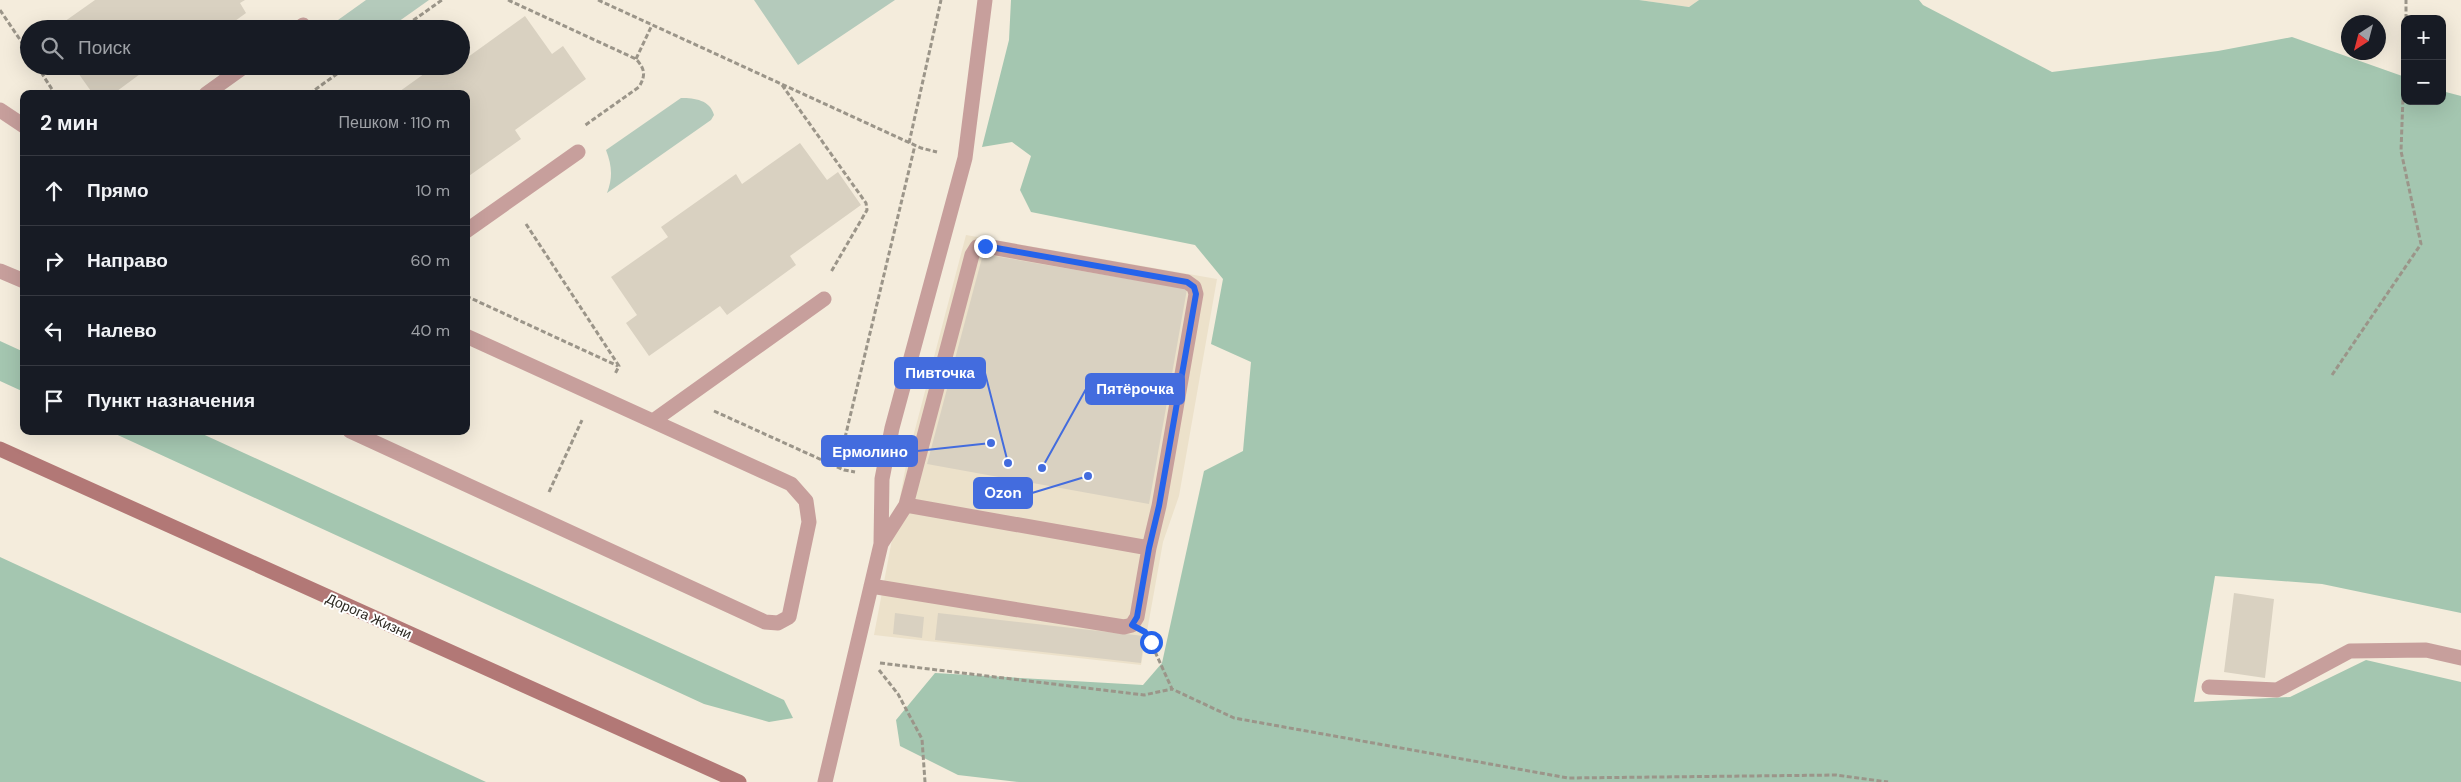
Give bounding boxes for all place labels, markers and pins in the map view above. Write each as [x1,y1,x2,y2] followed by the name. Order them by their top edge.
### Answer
[895,358,985,388] callout: Пивточка
[1086,374,1184,404] callout: Пятёрочка
[822,436,917,466] callout: Ермолино
[974,478,1032,508] callout: Ozon

